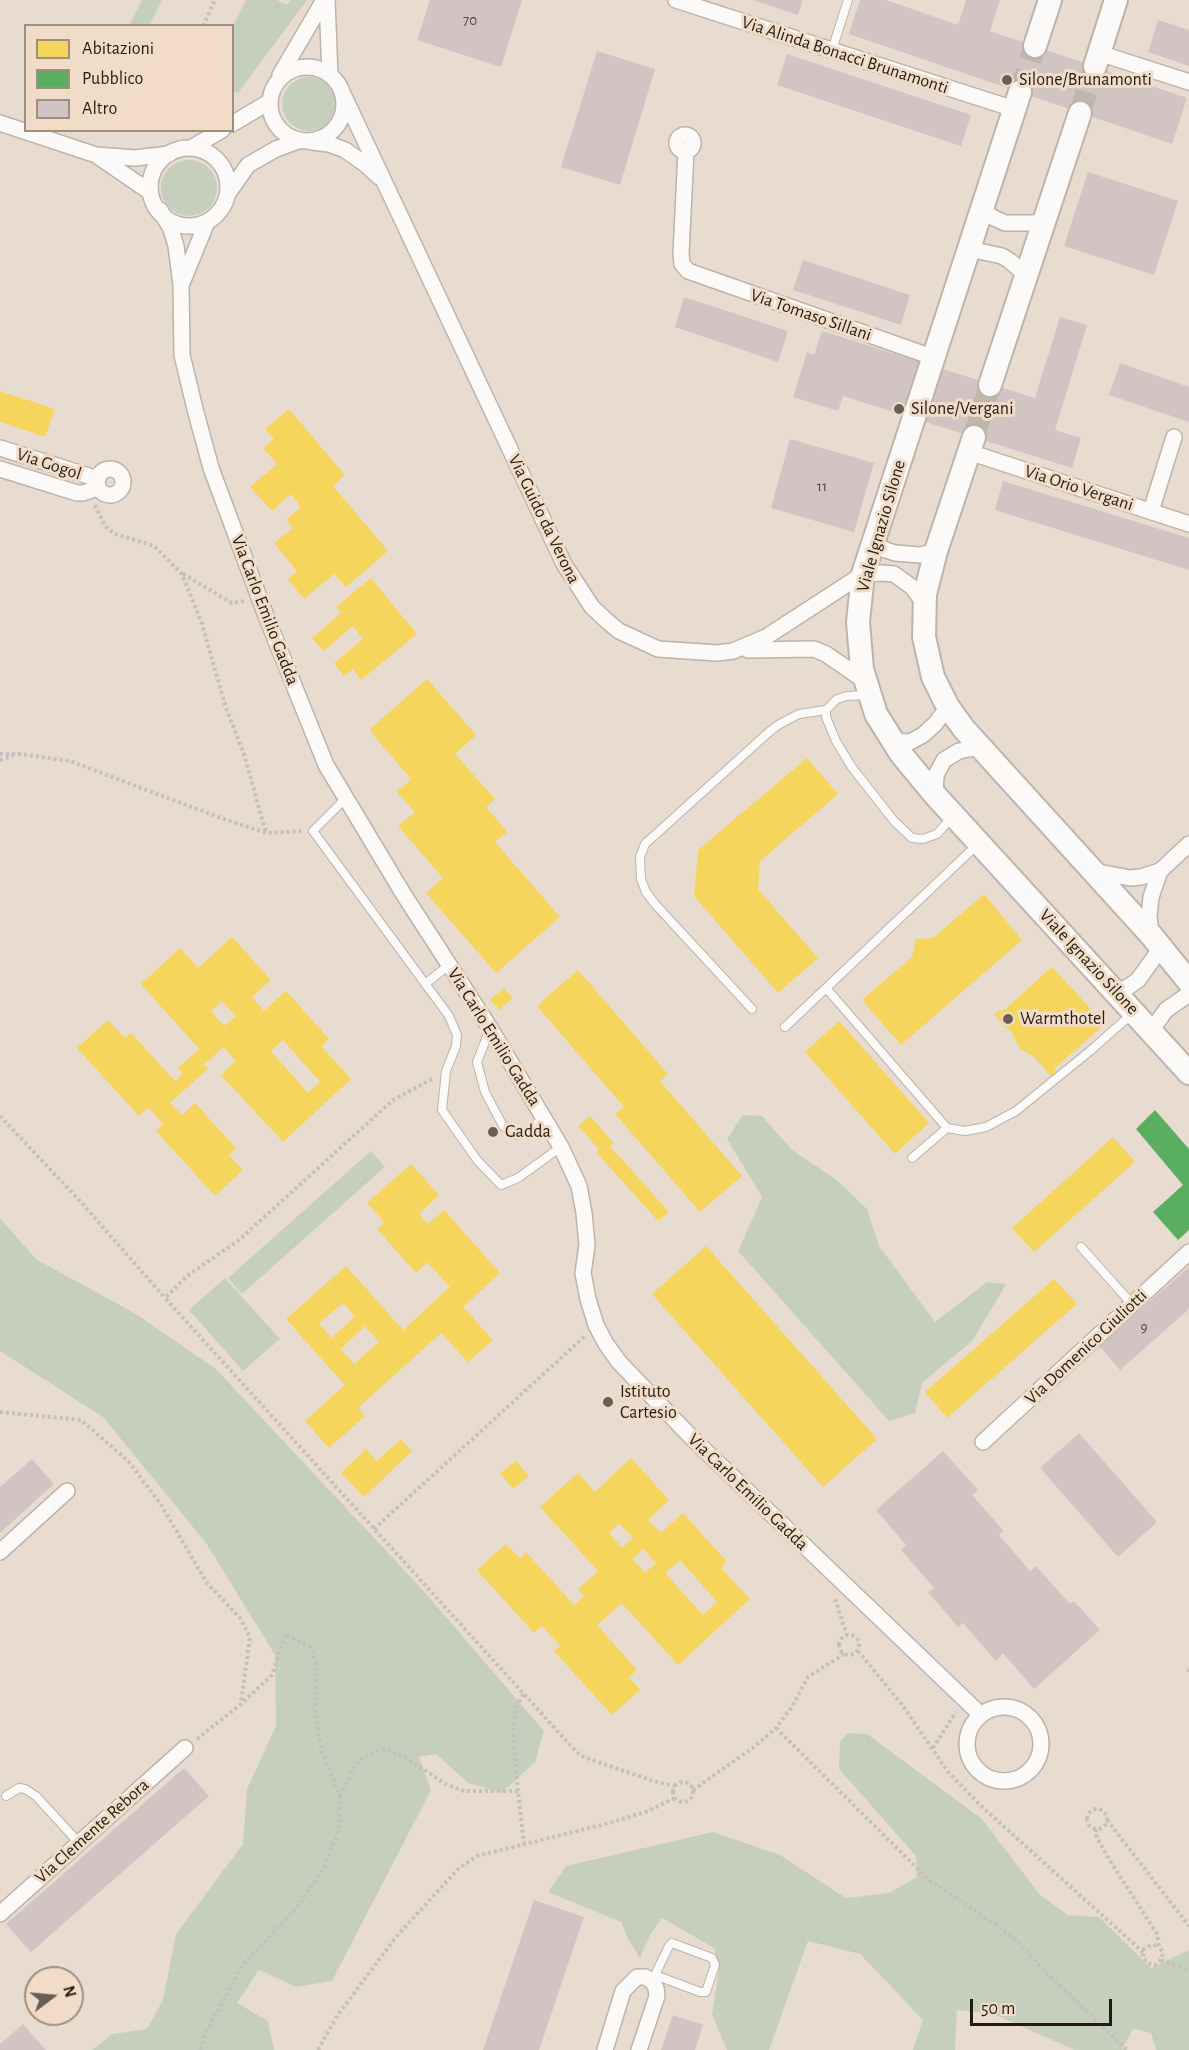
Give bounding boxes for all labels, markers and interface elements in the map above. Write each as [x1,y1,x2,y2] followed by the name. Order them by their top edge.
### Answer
[463,11,477,29] house number: 70
[739,11,951,99] street label: Via Alinda Bonacci Brunamonti
[24,24,234,132] legend
[82,40,154,58] text: Abitazioni
[1019,69,1152,91] place label: Silone/Brunamonti
[82,70,143,88] text: Pubblico
[1000,73,1014,87] marker: Silone/Brunamonti
[82,100,117,118] text: Altro
[748,284,874,346] street label: Via Tomaso Sillani
[911,398,1013,420] place label: Silone/Vergani
[892,402,906,416] marker: Silone/Vergani
[14,443,84,485] street label: Via Gogol
[503,451,585,587] street label: Via Guido da Verona
[852,457,910,595] street label: Viale Ignazio Silone
[1022,460,1136,516] street label: Via Orio Vergani
[817,477,827,495] house number: 11
[226,532,304,688] street label: Via Carlo Emilio Gadda
[1035,905,1143,1019] street label: Viale Ignazio Silone
[443,964,545,1110] street label: Via Carlo Emilio Gadda
[1020,1008,1106,1030] place label: Warmthotel
[1001,1012,1015,1026] marker: Warmthotel
[505,1121,551,1143] place label: Gadda
[486,1125,500,1139] marker: Gadda
[1021,1285,1151,1409] street label: Via Domenico Giuliotti
[1140,1318,1148,1336] house number: 9
[620,1381,677,1424] place label: Istituto Cartesio
[601,1395,615,1409] marker: Istituto Cartesio
[683,1429,813,1555] street label: Via Carlo Emilio Gadda
[30,1774,154,1888] street label: Via Clemente Rebora
[24,1966,84,2026] north arrow
[60,1984,79,1999] text: N
[973,1987,1116,2025] scale bar
[981,2000,1015,2018] text: 50 m

